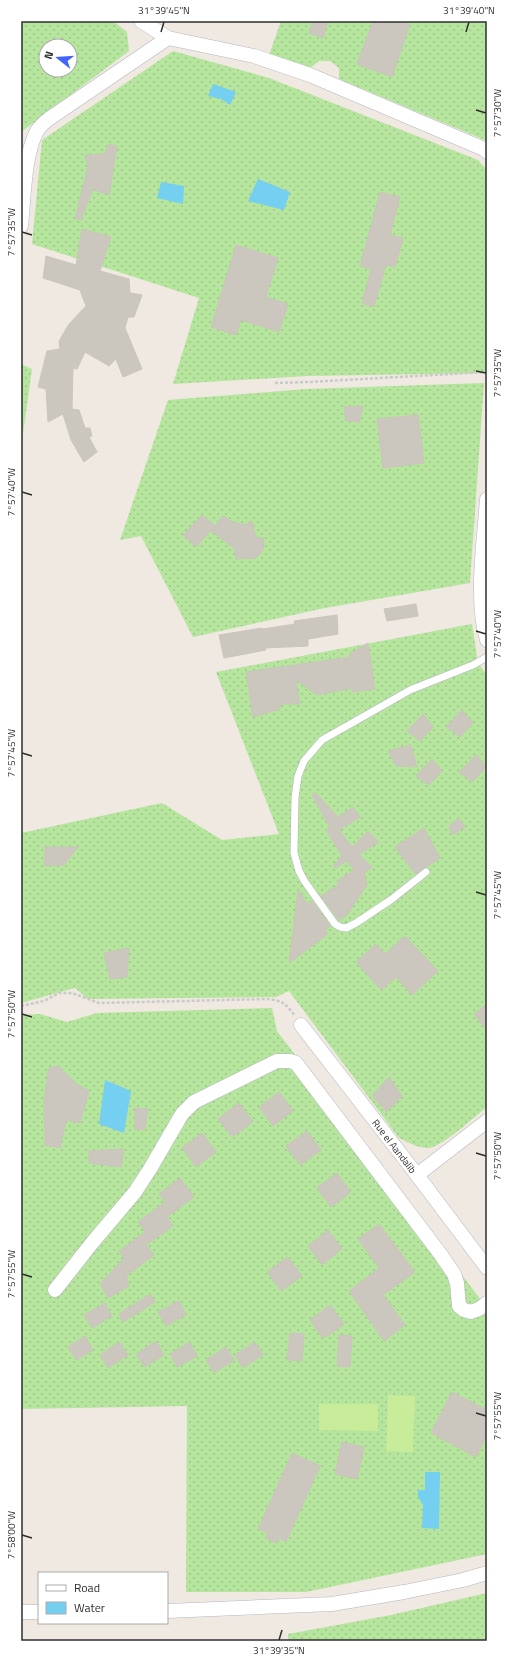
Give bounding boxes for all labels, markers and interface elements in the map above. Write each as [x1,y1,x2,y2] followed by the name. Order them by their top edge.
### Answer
[138,3,190,18] text: 31°39'45"N
[443,3,495,18] text: 31°39'40"N
[38,38,78,78] north arrow
[40,49,57,61] text: N
[490,89,505,137] text: 7°57'30"W
[4,208,19,256] text: 7°57'35"W
[490,349,505,397] text: 7°57'35"W
[4,468,19,516] text: 7°57'40"W
[490,610,505,658] text: 7°57'40"W
[4,729,19,777] text: 7°57'45"W
[490,871,505,919] text: 7°57'45"W
[4,990,19,1038] text: 7°57'50"W
[368,1116,420,1177] street label: Rue el Aandalib
[490,1132,505,1180] text: 7°57'50"W
[4,1250,19,1298] text: 7°57'55"W
[490,1392,505,1440] text: 7°57'55"W
[4,1511,19,1559] text: 7°58'00"W
[38,1572,168,1624] legend
[74,1578,100,1597] text: Road
[74,1598,105,1617] text: Water
[253,1643,305,1658] text: 31°39'35"N

